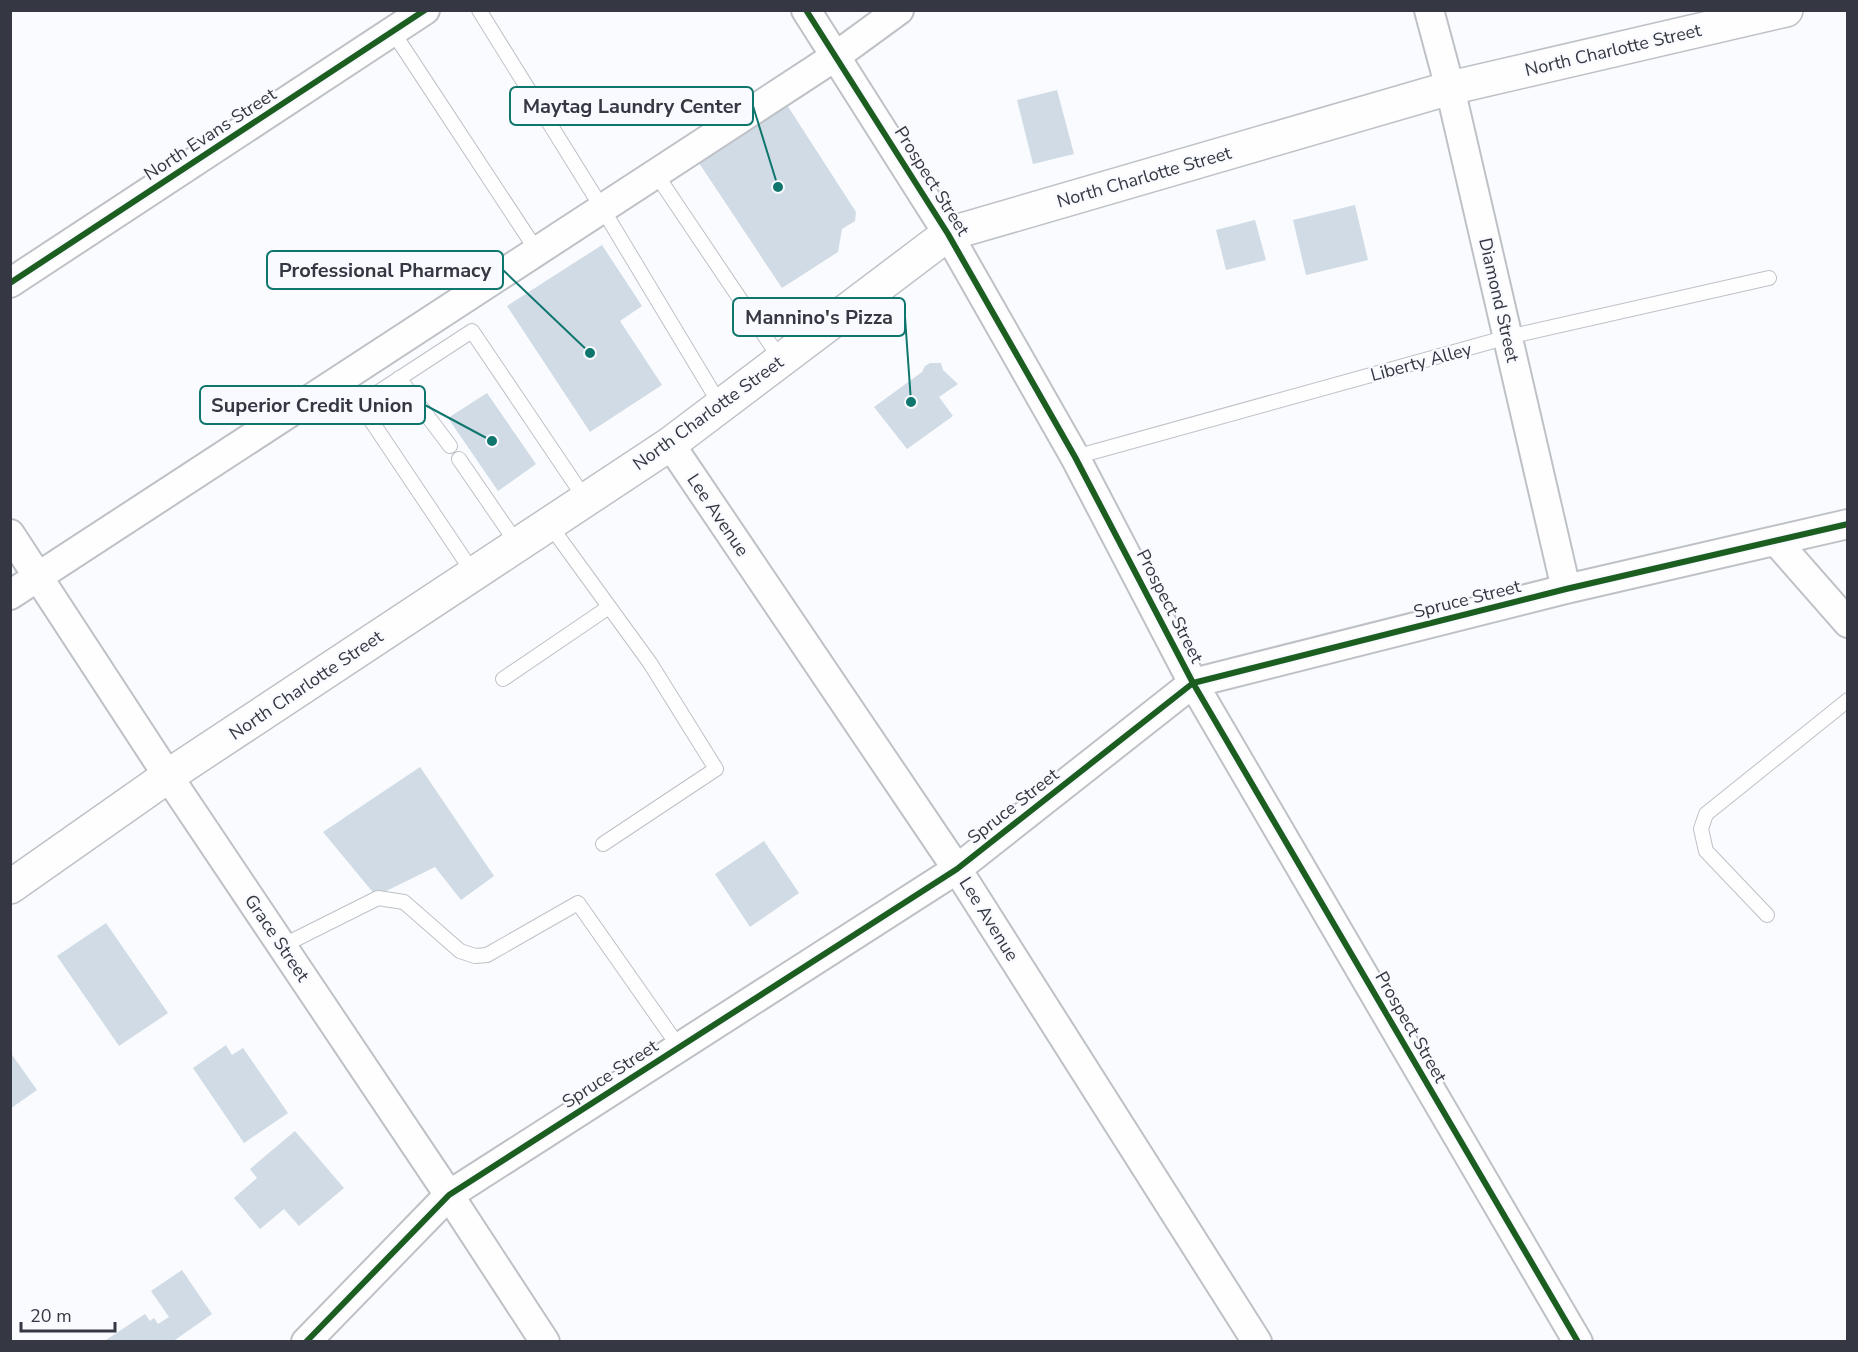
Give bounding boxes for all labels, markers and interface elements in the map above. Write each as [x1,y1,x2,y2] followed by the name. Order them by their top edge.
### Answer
[1522,18,1704,82] street label: North Charlotte Street
[139,82,281,186] street label: North Evans Street
[510,87,753,125] callout: Maytag Laundry Center
[523,93,741,120] text: Maytag Laundry Center
[889,122,976,241] street label: Prospect Street
[1054,140,1235,213] street label: North Charlotte Street
[1473,235,1525,365] street label: Diamond Street
[267,251,503,289] callout: Professional Pharmacy
[279,257,492,284] text: Professional Pharmacy
[733,298,905,336] callout: Mannino's Pizza
[745,304,893,331] text: Mannino's Pizza
[1368,337,1475,387] street label: Liberty Alley
[628,350,789,476] street label: North Charlotte Street
[200,386,425,424] callout: Superior Credit Union
[211,392,413,419] text: Superior Credit Union
[682,469,754,561] street label: Lee Avenue
[1131,545,1209,668] street label: Prospect Street
[1411,574,1524,624] street label: Spruce Street
[224,624,388,745] street label: North Charlotte Street
[962,762,1064,849] street label: Spruce Street
[954,872,1024,966] street label: Lee Avenue
[239,890,315,987] street label: Grace Street
[1369,967,1453,1088] street label: Prospect Street
[558,1034,663,1114] street label: Spruce Street
[21,1295,116,1333] scale bar
[30,1304,72,1328] text: 20 m

